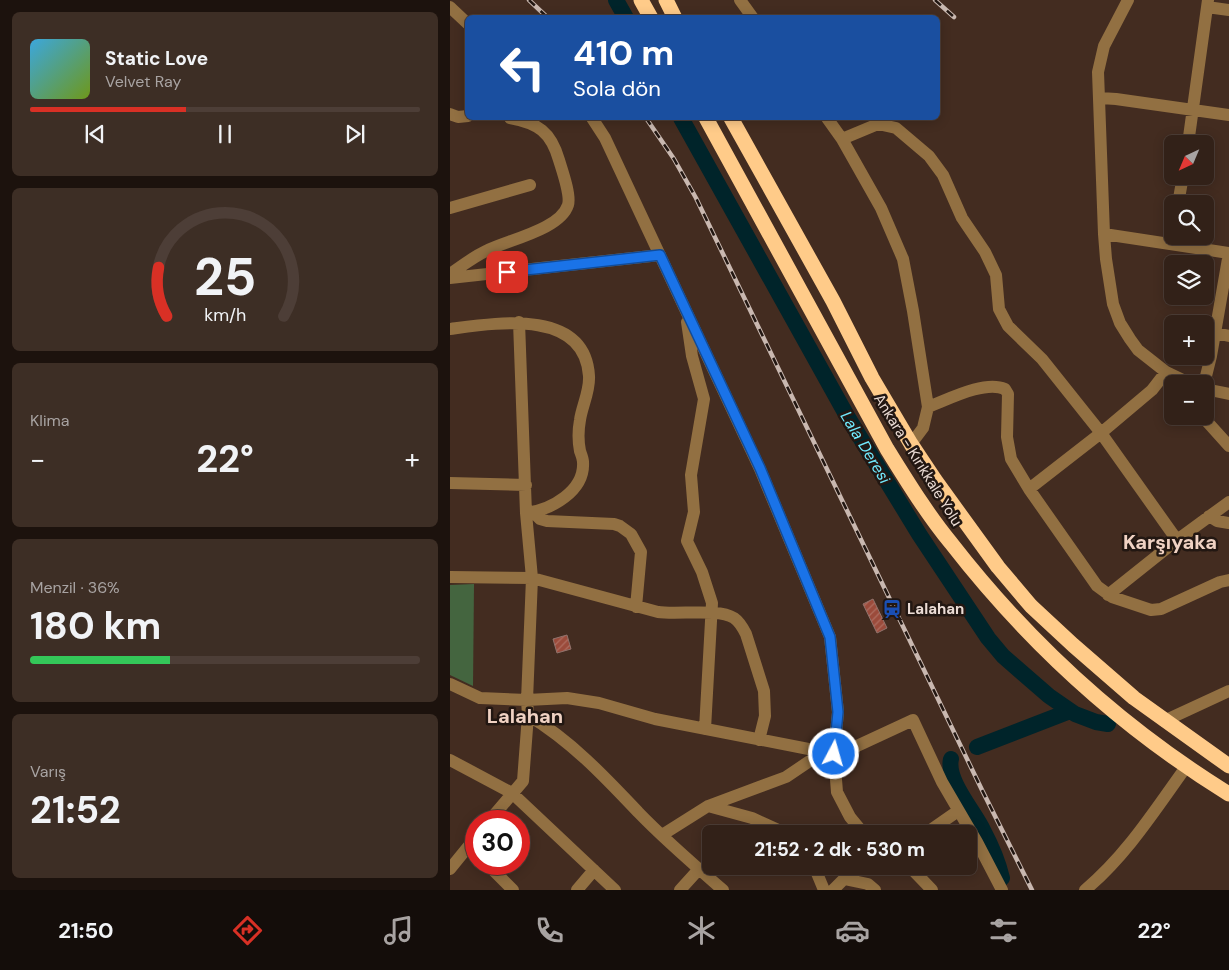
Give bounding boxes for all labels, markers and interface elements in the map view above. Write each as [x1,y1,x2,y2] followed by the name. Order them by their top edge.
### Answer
[573,30,674,76] text: 410 m
[490,35,555,100] icon: left
[105,46,208,71] text: Static Love
[105,71,181,92] text: Velvet Ray
[573,74,661,103] text: Sola dön
[81,120,109,148] icon: previous
[211,120,239,148] icon: pause
[341,120,369,148] icon: next
[1164,135,1214,185] north arrow
[1164,135,1214,425] map controls
[1164,195,1214,245] button: search
[194,243,256,311] text: 25
[486,251,528,293] pin
[1164,255,1214,305] button: layers
[493,258,521,286] icon: arrive
[204,303,246,327] text: km/h
[1164,315,1214,365] button: +
[1164,375,1214,425] button: −
[869,390,967,530] street label: Ankara - Kırıkkale Yolu
[836,407,896,488] water label: Lala Deresi
[30,410,69,431] text: Klima
[196,434,254,484] text: 22°
[30,441,45,478] text: −
[405,441,420,478] text: +
[1123,529,1217,555] district label: Karşıyaka
[30,577,120,598] text: Menzil · 36%
[881,598,903,620] station icon: Lalahan
[907,599,964,619] place label: Lalahan
[30,601,161,651] text: 180 km
[487,703,563,729] district label: Lalahan
[807,727,859,779] position arrow
[30,761,66,782] text: Varış
[30,785,121,835] text: 21:52
[465,810,530,875] speed limit sign: 30
[754,837,925,862] text: 21:52 · 2 dk · 530 m
[230,913,265,948] icon: directions
[381,913,416,948] icon: music
[532,913,567,948] icon: phone
[684,913,719,948] icon: climate
[835,913,870,948] icon: car
[986,913,1021,948] icon: filters
[58,916,114,945] text: 21:50
[1137,916,1171,945] text: 22°

